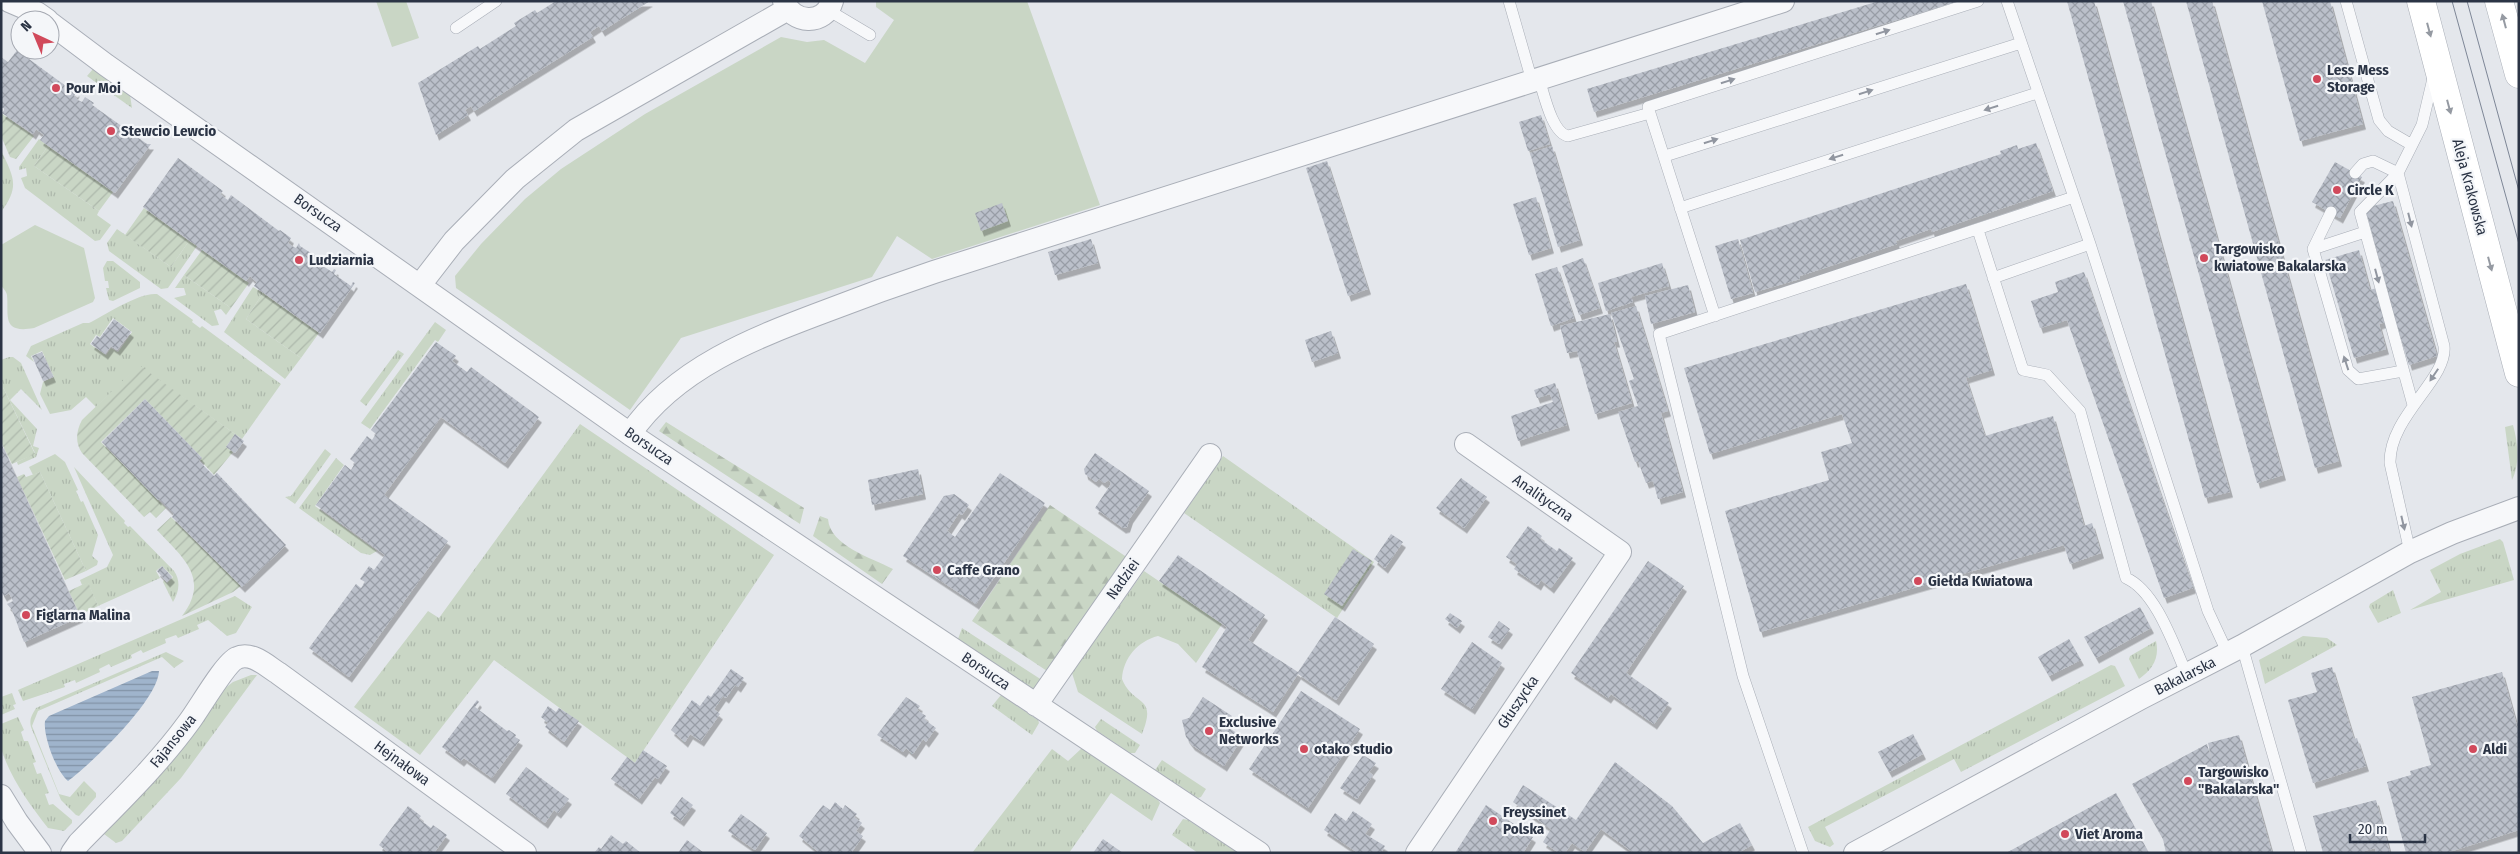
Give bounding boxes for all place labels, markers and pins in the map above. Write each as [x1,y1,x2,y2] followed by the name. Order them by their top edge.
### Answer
[2327,61,2389,96] place label: Less Mess Storage
[2311,73,2323,85] marker: Less Mess Storage
[66,79,121,97] place label: Pour Moi
[50,82,62,94] marker: Pour Moi
[121,122,216,140] place label: Stewcio Lewcio
[105,125,117,137] marker: Stewcio Lewcio
[2347,181,2394,199] place label: Circle K
[2331,184,2343,196] marker: Circle K
[2214,240,2347,275] place label: Targowisko kwiatowe Bakalarska
[309,251,375,269] place label: Ludziarnia
[2198,252,2210,264] marker: Targowisko kwiatowe Bakalarska
[293,254,305,266] marker: Ludziarnia
[947,561,1020,579] place label: Caffe Grano
[931,564,943,576] marker: Caffe Grano
[1928,572,2033,590] place label: Giełda Kwiatowa
[1912,575,1924,587] marker: Giełda Kwiatowa
[36,606,131,624] place label: Figlarna Malina
[20,609,32,621] marker: Figlarna Malina
[1219,713,1279,748] place label: Exclusive Networks
[1203,725,1215,737] marker: Exclusive Networks
[1314,740,1393,758] place label: otako studio
[2482,740,2507,758] place label: Aldi
[1298,743,1310,755] marker: otako studio
[2467,743,2479,755] marker: Aldi
[2198,763,2279,798] place label: Targowisko "Bakalarska"
[2182,775,2194,787] marker: Targowisko "Bakalarska"
[1503,803,1567,838] place label: Freyssinet Polska
[1487,815,1499,827] marker: Freyssinet Polska
[2074,825,2143,843] place label: Viet Aroma
[2059,828,2071,840] marker: Viet Aroma

